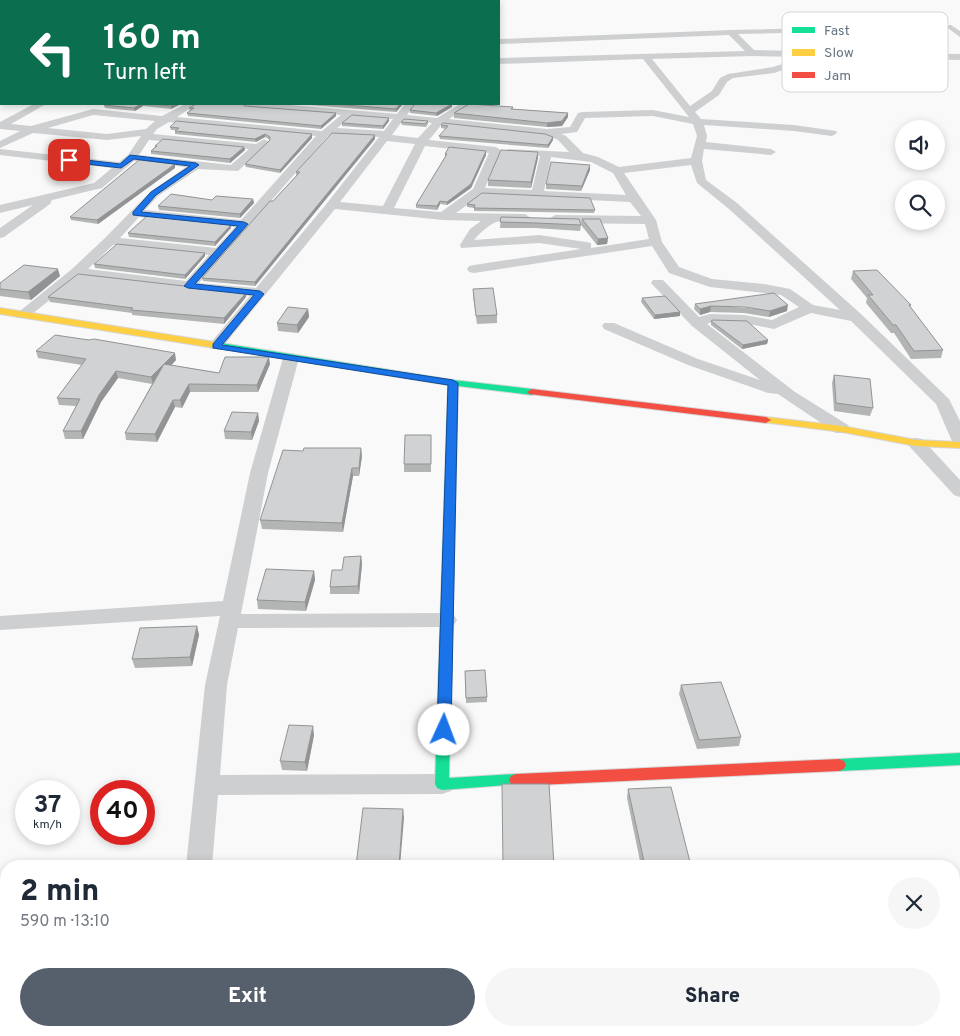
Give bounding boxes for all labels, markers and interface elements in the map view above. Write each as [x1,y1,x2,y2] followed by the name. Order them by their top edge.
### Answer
[782,12,948,92] legend
[103,17,201,61] text: 160 m
[20,20,85,85] icon: left
[824,23,850,40] text: Fast
[824,45,854,62] text: Slow
[103,60,186,87] text: Turn left
[824,68,851,85] text: Jam
[895,120,945,230] map controls
[895,120,945,170] button: sound
[48,139,90,181] pin
[55,146,83,174] icon: arrive
[895,180,945,230] button: search
[417,703,469,755] position arrow
[90,780,155,845] speed limit sign: 40
[33,790,62,822] text: 37
[33,817,62,833] text: km/h
[20,874,99,911] text: 2 min
[888,877,940,929] button: close
[20,912,110,932] text: 590 m · 13:10
[20,968,475,1026] button: Exit
[485,968,940,1026] button: Share

